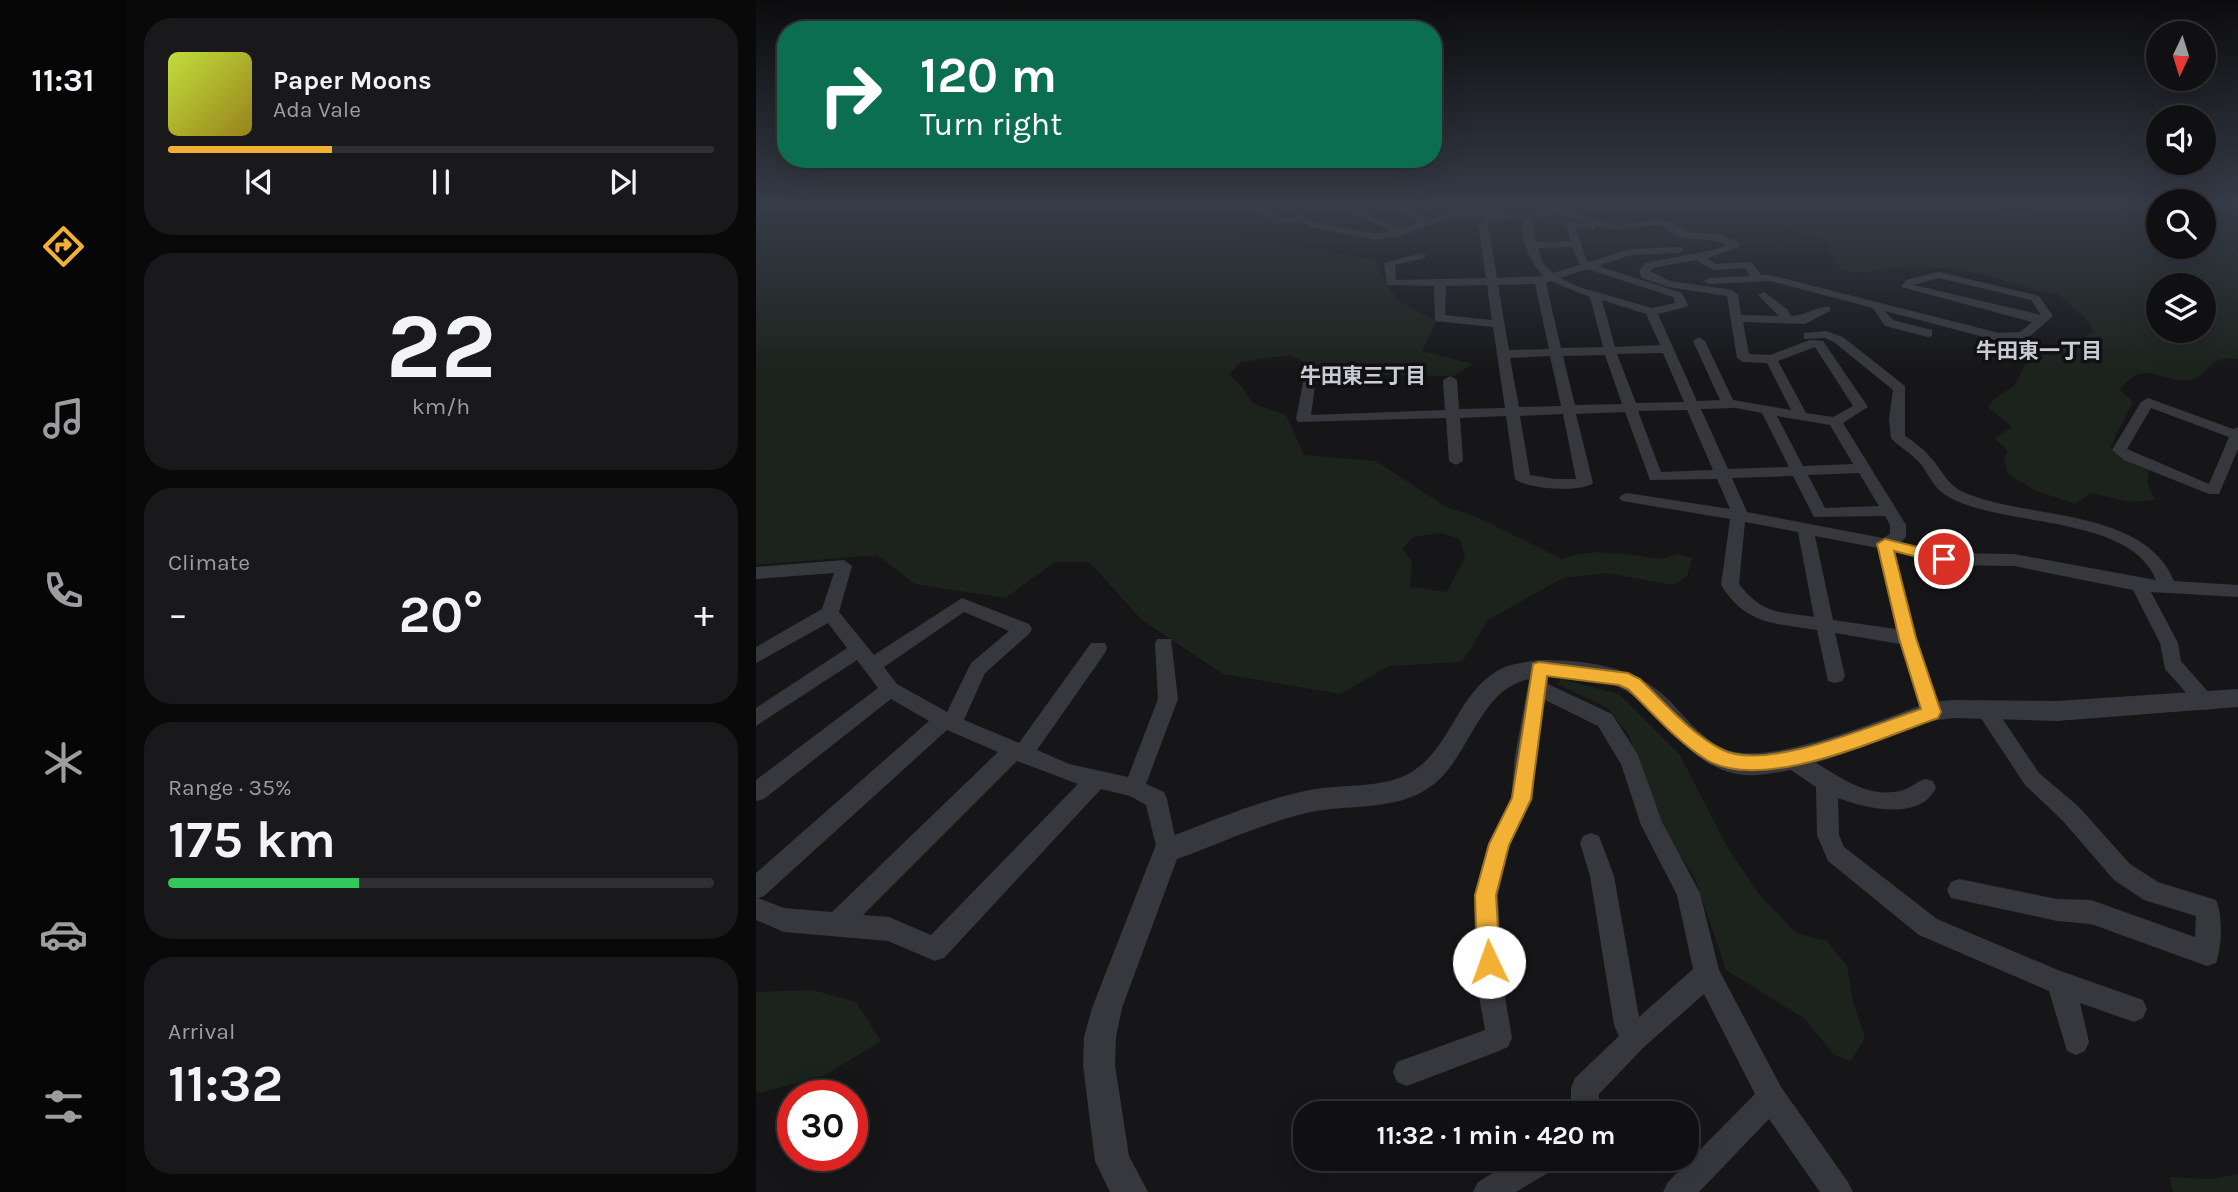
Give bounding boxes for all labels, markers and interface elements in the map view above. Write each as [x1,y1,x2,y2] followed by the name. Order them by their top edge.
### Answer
[2146,21,2216,91] north arrow
[2146,21,2216,343] map controls
[920,47,1057,104] text: 120 m
[805,49,896,140] icon: right
[32,62,94,99] text: 11:31
[273,65,432,96] text: Paper Moons
[273,96,361,123] text: Ada Vale
[2146,105,2216,175] button: sound
[920,106,1062,143] text: Turn right
[240,163,278,201] icon: previous
[422,163,460,201] icon: pause
[604,163,642,201] icon: next
[2146,189,2216,259] button: search
[39,222,88,271] icon: directions
[2146,273,2216,343] button: layers
[386,294,496,400] text: 22
[1976,339,2102,363] district label: 牛田東一丁目
[1300,364,1426,388] district label: 牛田東三丁目
[412,393,470,420] text: km/h
[39,394,88,443] icon: music
[1914,529,1974,589] pin
[1925,540,1963,578] icon: arrive
[168,549,250,576] text: Climate
[39,566,88,615] icon: phone
[399,584,483,645] text: 20°
[168,592,188,637] text: −
[694,592,714,637] text: +
[39,738,88,787] icon: climate
[168,774,292,801] text: Range · 35%
[168,809,336,870] text: 175 km
[39,910,88,959] icon: car
[1452,925,1526,999] position arrow
[168,1018,235,1045] text: Arrival
[168,1053,283,1114] text: 11:32
[777,1080,868,1171] speed limit sign: 30
[39,1082,88,1131] icon: filters
[1376,1120,1616,1151] text: 11:32 · 1 min · 420 m

